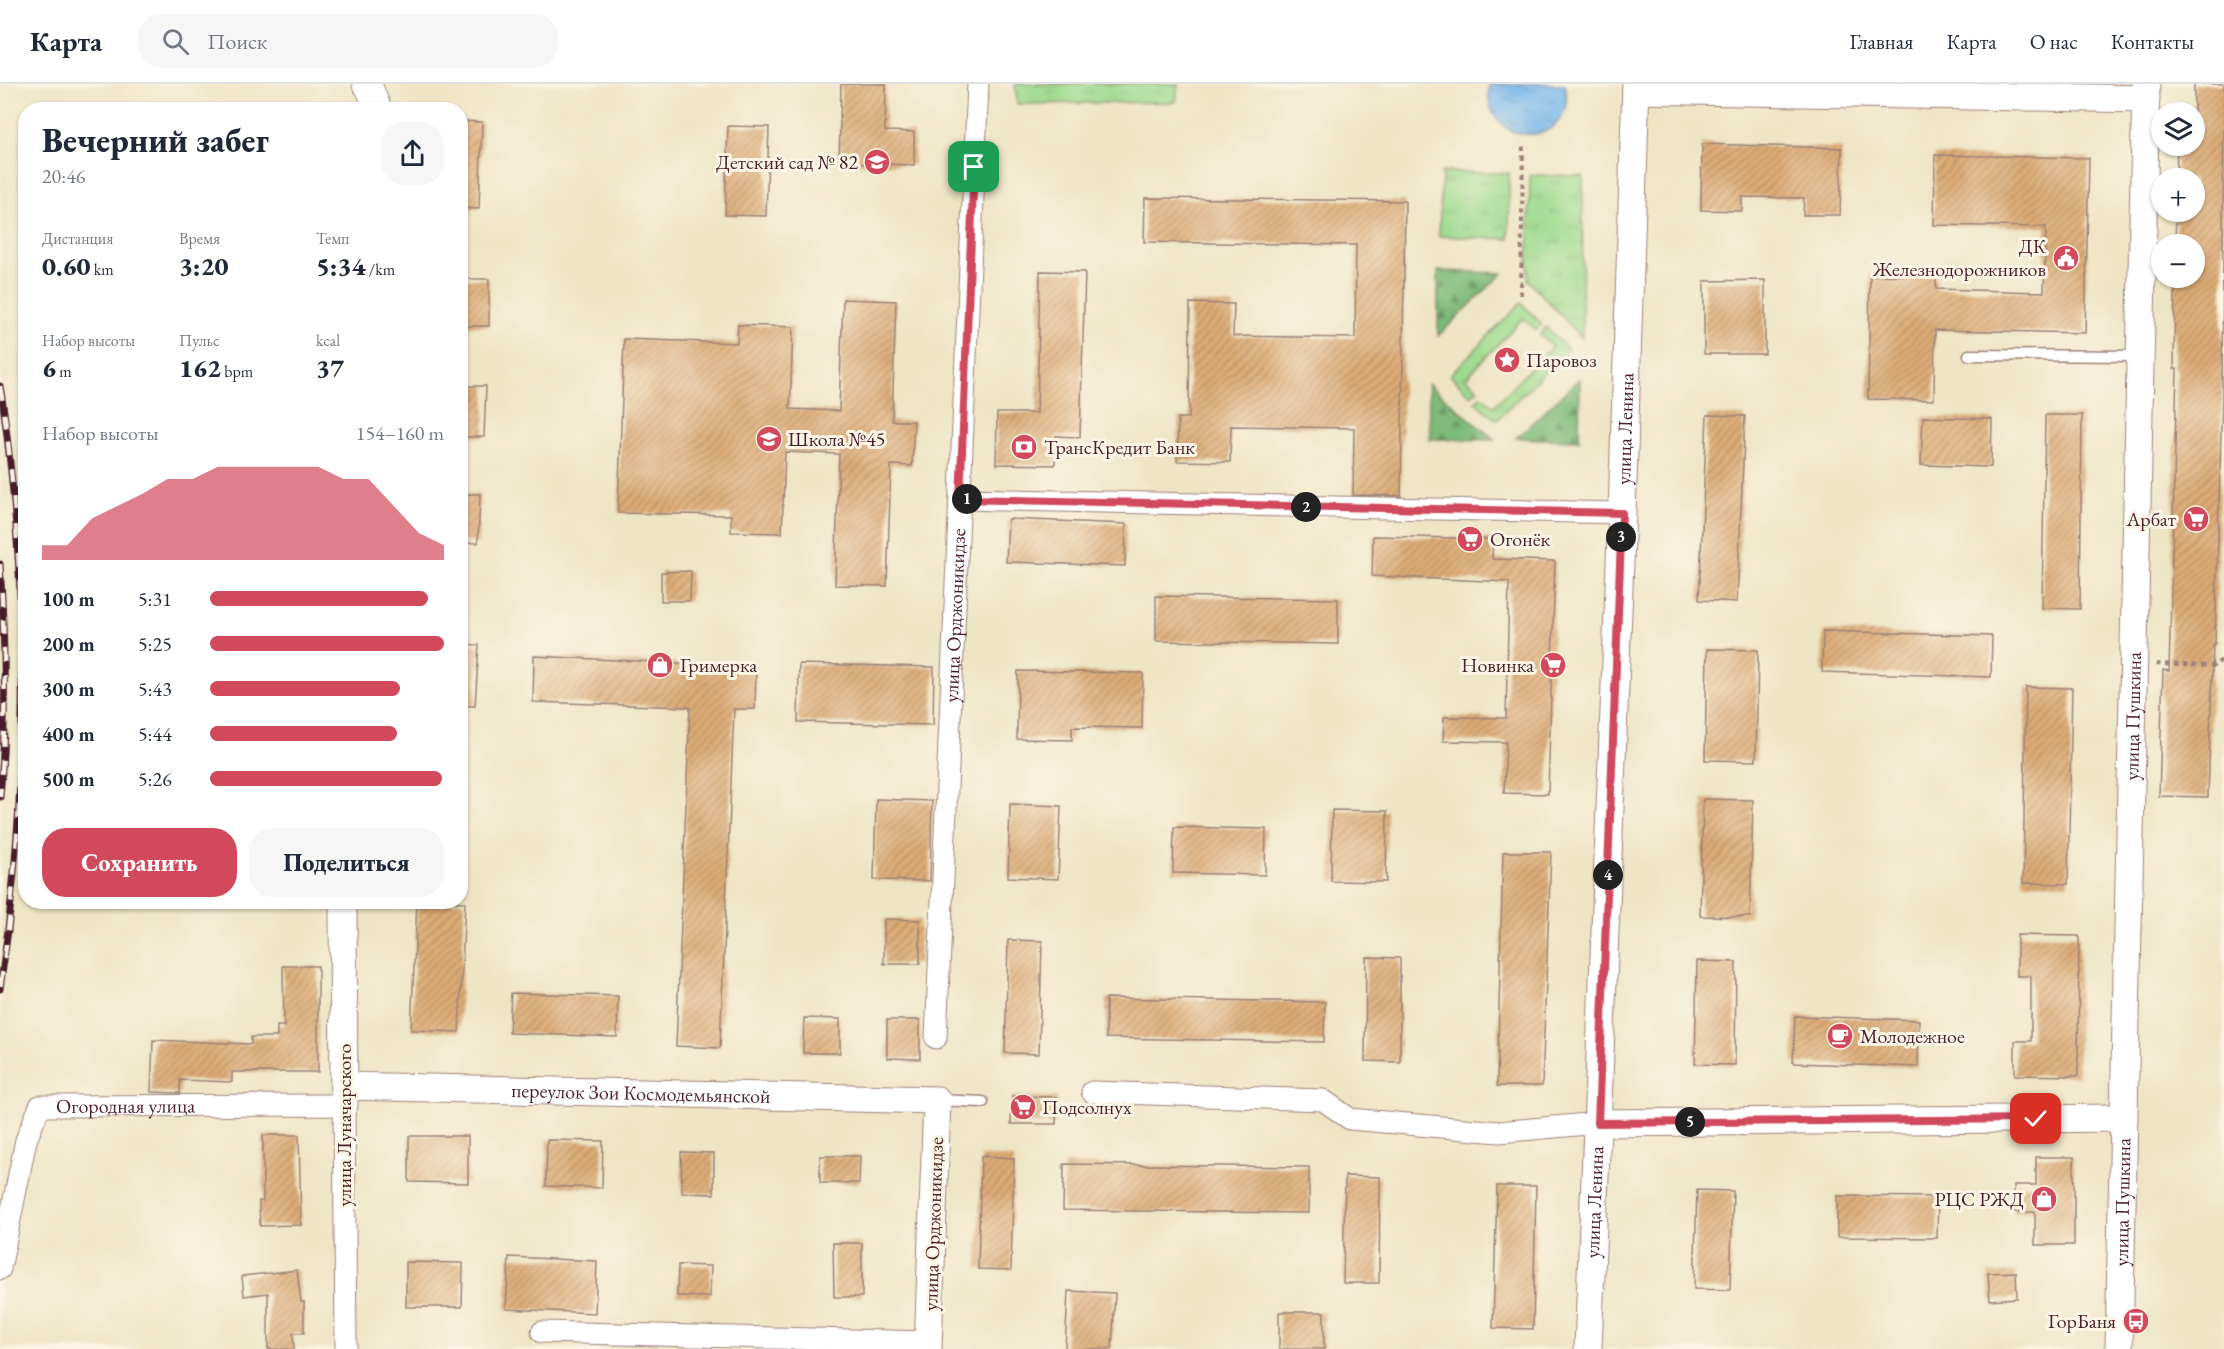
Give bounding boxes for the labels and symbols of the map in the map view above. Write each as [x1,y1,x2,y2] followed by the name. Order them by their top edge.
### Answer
[948,141,999,192] pin
[862,147,892,177] school or university icon: Детский сад № 82
[716,149,858,175] place label: Детский сад № 82
[1872,233,2047,282] place label: ДК Железнодорожников
[2051,243,2081,273] public building icon: ДК Железнодорожников
[1492,345,1522,375] place icon: Паровоз
[1526,347,1597,373] place label: Паровоз
[1610,372,1640,485] street label: улица Ленина
[754,424,784,454] school or university icon: Школа №45
[788,426,885,452] place label: Школа №45
[1009,432,1039,462] bank icon: ТрансКредит Банк
[1044,434,1195,460] place label: ТрансКредит Банк
[952,484,982,514] pin: 1
[1291,492,1321,522] pin: 2
[2181,504,2211,534] supermarket icon: Арбат
[2126,506,2176,532] place label: Арбат
[1606,522,1636,552] pin: 3
[1455,524,1485,554] supermarket icon: Огонёк
[1490,526,1550,552] place label: Огонёк
[938,528,971,703] street label: улица Орджоникидзе
[645,650,675,680] shop icon: Гримерка
[1538,650,1568,680] supermarket icon: Новинка
[680,652,757,678] place label: Гримерка
[1461,652,1534,678] place label: Новинка
[2118,652,2147,781] street label: улица Пушкина
[1593,860,1623,890] pin: 4
[1825,1021,1855,1051] cafe icon: Молодежное
[1860,1023,1965,1049] place label: Молодежное
[331,1043,357,1206] street label: улица Луначарского
[511,1077,771,1109] street label: переулок Зои Космодемьянской
[56,1092,195,1119] street label: Огородная улица
[1008,1092,1038,1122] supermarket icon: Подсолнух
[2010,1093,2061,1144] pin
[1042,1094,1132,1120] place label: Подсолнух
[1675,1107,1705,1137] pin: 5
[917,1136,949,1311] street label: улица Орджоникидзе
[2108,1138,2137,1267] street label: улица Пушкина
[1579,1146,1609,1259] street label: улица Ленина
[2029,1184,2059,1214] shop icon: РЦС РЖД
[1934,1186,2024,1212] place label: РЦС РЖД
[2121,1306,2151,1336] bus stop icon: ГорБаня
[2048,1308,2116,1334] place label: ГорБаня

